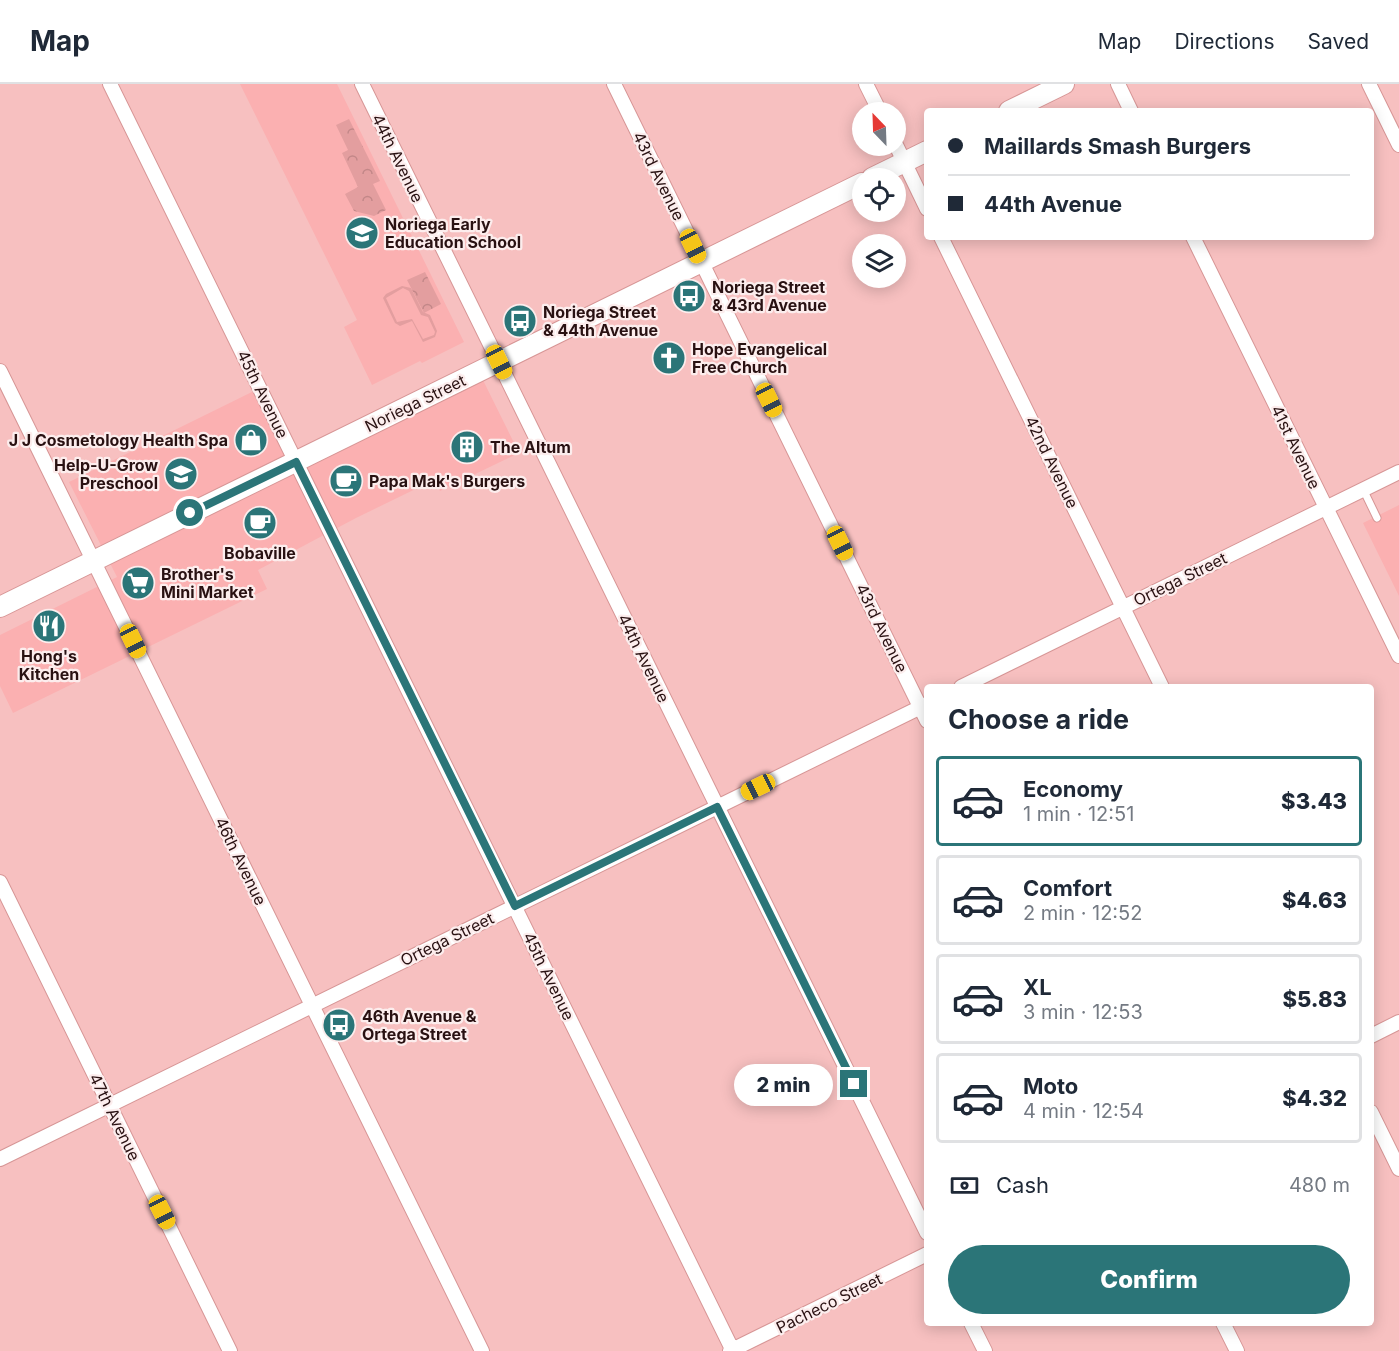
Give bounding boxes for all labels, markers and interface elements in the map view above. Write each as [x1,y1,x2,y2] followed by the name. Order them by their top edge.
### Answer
[30,24,90,58] text: Map
[1098,29,1141,54] text: Map
[1174,29,1275,54] text: Directions
[1308,29,1369,54] text: Saved
[852,102,906,156] north arrow
[852,102,906,288] map controls
[368,110,428,206] street label: 44th Avenue
[629,128,689,224] street label: 43rd Avenue
[984,133,1251,159] text: Maillards Smash Burgers
[852,168,906,222] button: locate
[984,191,1122,217] text: 44th Avenue
[385,214,521,252] place label: Noriega Early Education School
[344,215,380,251] school or university icon: Noriega Early Education School
[677,226,709,266] car
[852,234,906,288] button: layers
[712,277,827,315] place label: Noriega Street & 43rd Avenue
[671,278,707,314] bus stop icon: Noriega Street & 43rd Avenue
[543,302,658,340] place label: Noriega Street & 44th Avenue
[502,303,538,339] bus stop icon: Noriega Street & 44th Avenue
[692,339,827,377] place label: Hope Evangelical Free Church
[651,340,687,376] church icon: Hope Evangelical Free Church
[483,342,515,382] car
[233,347,293,441] street label: 45th Avenue
[361,370,469,436] street label: Noriega Street
[753,380,785,420] car
[1267,402,1325,492] street label: 41st Avenue
[1021,413,1083,511] street label: 42nd Avenue
[233,422,269,458] shop icon: J J Cosmetology Health Spa
[449,429,485,465] building icon: The Altum
[9,430,228,450] place label: J J Cosmetology Health Spa
[490,437,571,457] place label: The Altum
[54,455,158,493] place label: Help-U-Grow Preschool
[163,456,199,492] school or university icon: Help-U-Grow Preschool
[328,463,364,499] cafe icon: Papa Mak's Burgers
[369,471,525,491] place label: Papa Mak's Burgers
[176,499,203,526] route start
[242,505,278,541] cafe icon: Bobaville
[824,523,856,563] car
[224,543,296,563] place label: Bobaville
[1130,548,1230,610] street label: Ortega Street
[161,564,254,602] place label: Brother's Mini Market
[120,565,156,601] supermarket icon: Brother's Mini Market
[852,580,912,676] street label: 43rd Avenue
[31,608,67,644] restaurant icon: Hong's Kitchen
[614,610,674,706] street label: 44th Avenue
[117,621,149,661] car
[19,646,79,684] place label: Hong's Kitchen
[948,703,1129,736] text: Choose a ride
[738,771,778,803] car
[951,774,1005,828] icon: car
[1023,776,1123,802] text: Economy
[1281,788,1347,814] text: $3.43
[1023,802,1134,826] text: 1 min · 12:51
[211,814,271,908] street label: 46th Avenue
[951,873,1005,927] icon: car
[1023,875,1112,901] text: Comfort
[1282,887,1347,913] text: $4.63
[1023,901,1142,925] text: 2 min · 12:52
[397,908,497,970] street label: Ortega Street
[519,929,579,1023] street label: 45th Avenue
[951,972,1005,1026] icon: car
[1023,974,1052,1000] text: XL
[1282,986,1347,1012] text: $5.83
[1023,1000,1143,1024] text: 3 min · 12:53
[362,1006,477,1044] place label: 46th Avenue & Ortega Street
[321,1007,357,1043] bus stop icon: 46th Avenue & Ortega Street
[734,1063,833,1105] callout: 2 min
[85,1070,145,1164] street label: 47th Avenue
[840,1070,867,1097] route end
[951,1071,1005,1125] icon: car
[756,1073,811,1097] text: 2 min
[1023,1073,1078,1099] text: Moto
[1282,1085,1347,1111] text: $4.32
[1023,1099,1144,1123] text: 4 min · 12:54
[948,1169,981,1202] icon: cash
[996,1172,1049,1198] text: Cash
[1289,1173,1350,1197] text: 480 m
[146,1192,178,1232] car
[948,1245,1350,1314] button: Confirm
[773,1269,885,1337] street label: Pacheco Street

